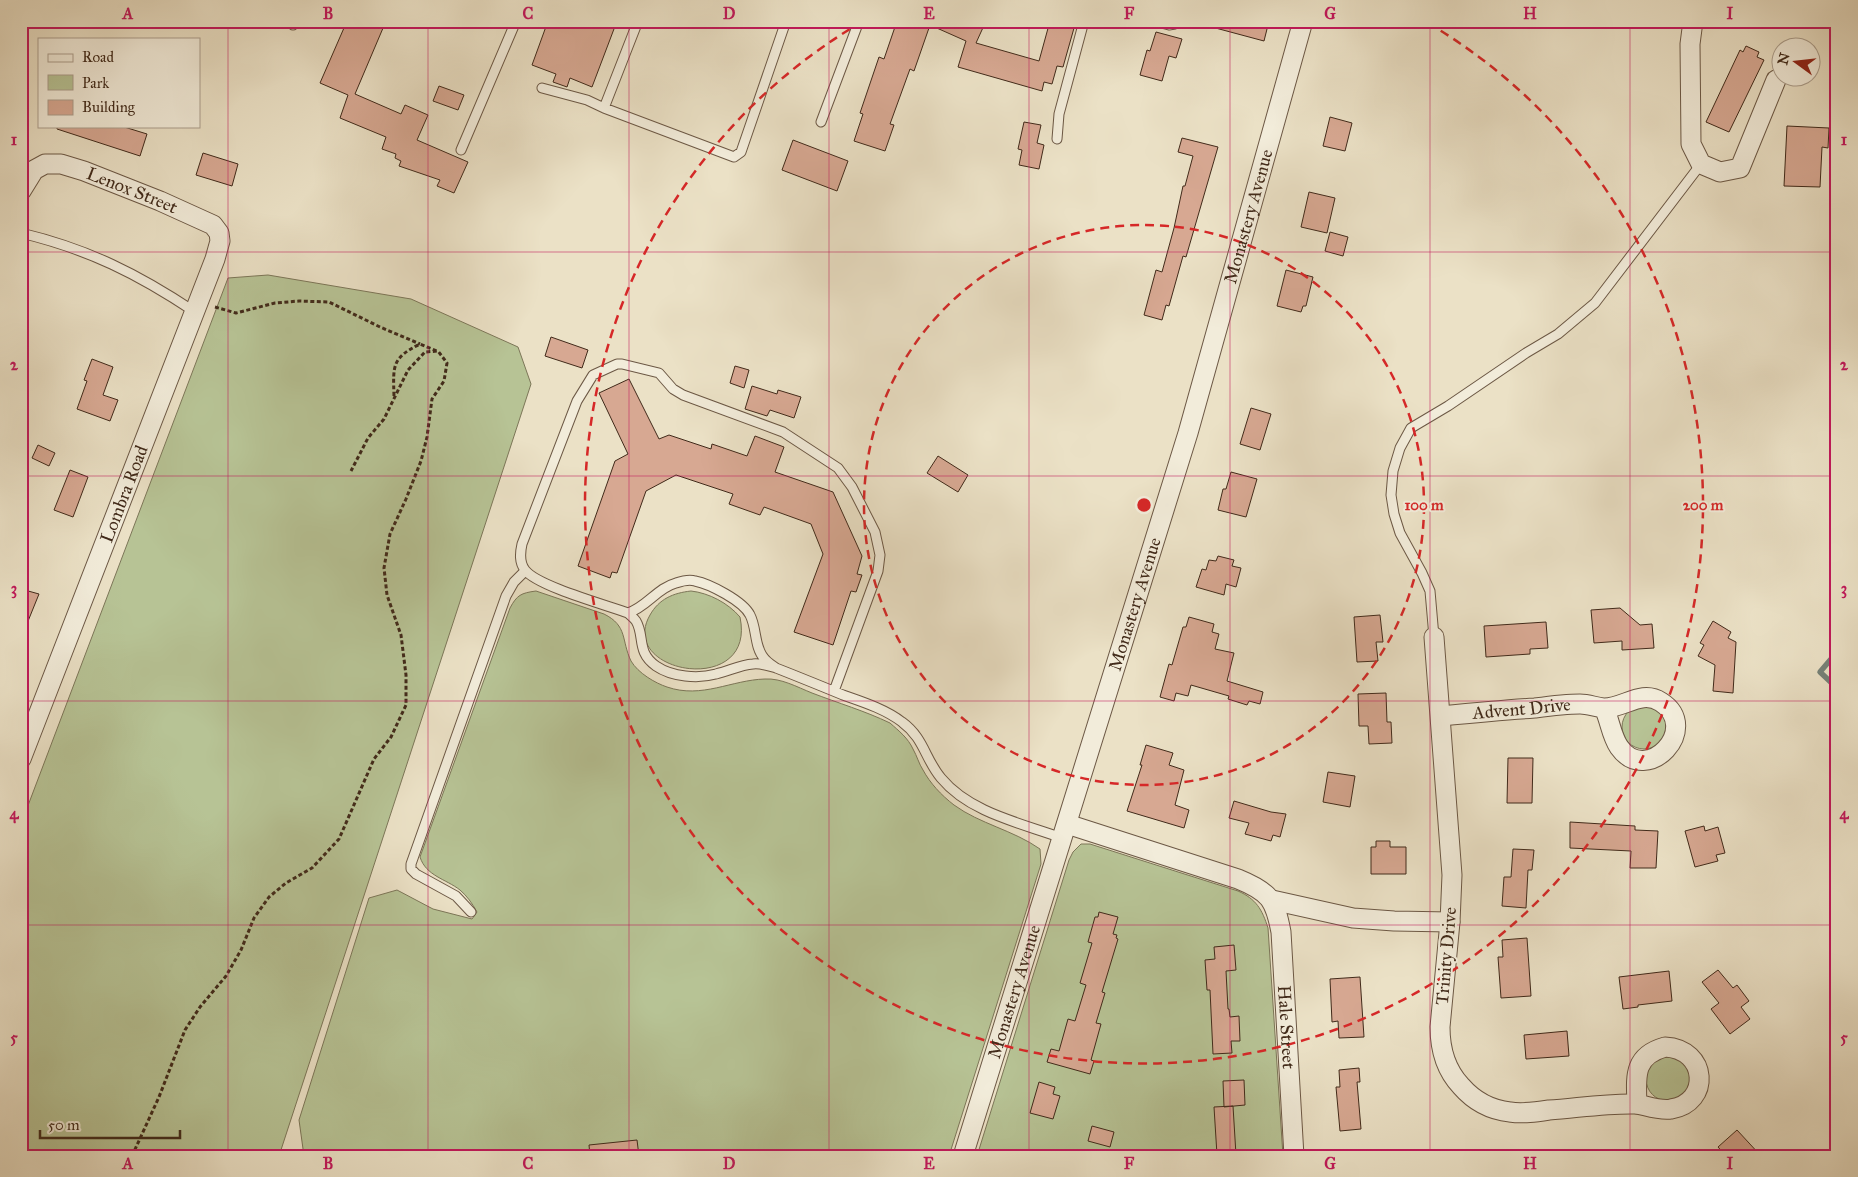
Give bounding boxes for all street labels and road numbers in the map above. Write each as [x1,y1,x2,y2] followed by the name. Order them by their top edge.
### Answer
[1219,147,1278,286] street label: Monastery Avenue
[83,162,182,219] street label: Lenox Street
[95,442,153,546] street label: Lombra Road
[1104,535,1166,674] street label: Monastery Avenue
[1471,693,1571,724] street label: Advent Drive
[1431,906,1461,1006] street label: Trinity Drive
[983,922,1045,1061] street label: Monastery Avenue
[1273,984,1300,1070] street label: Hale Street

